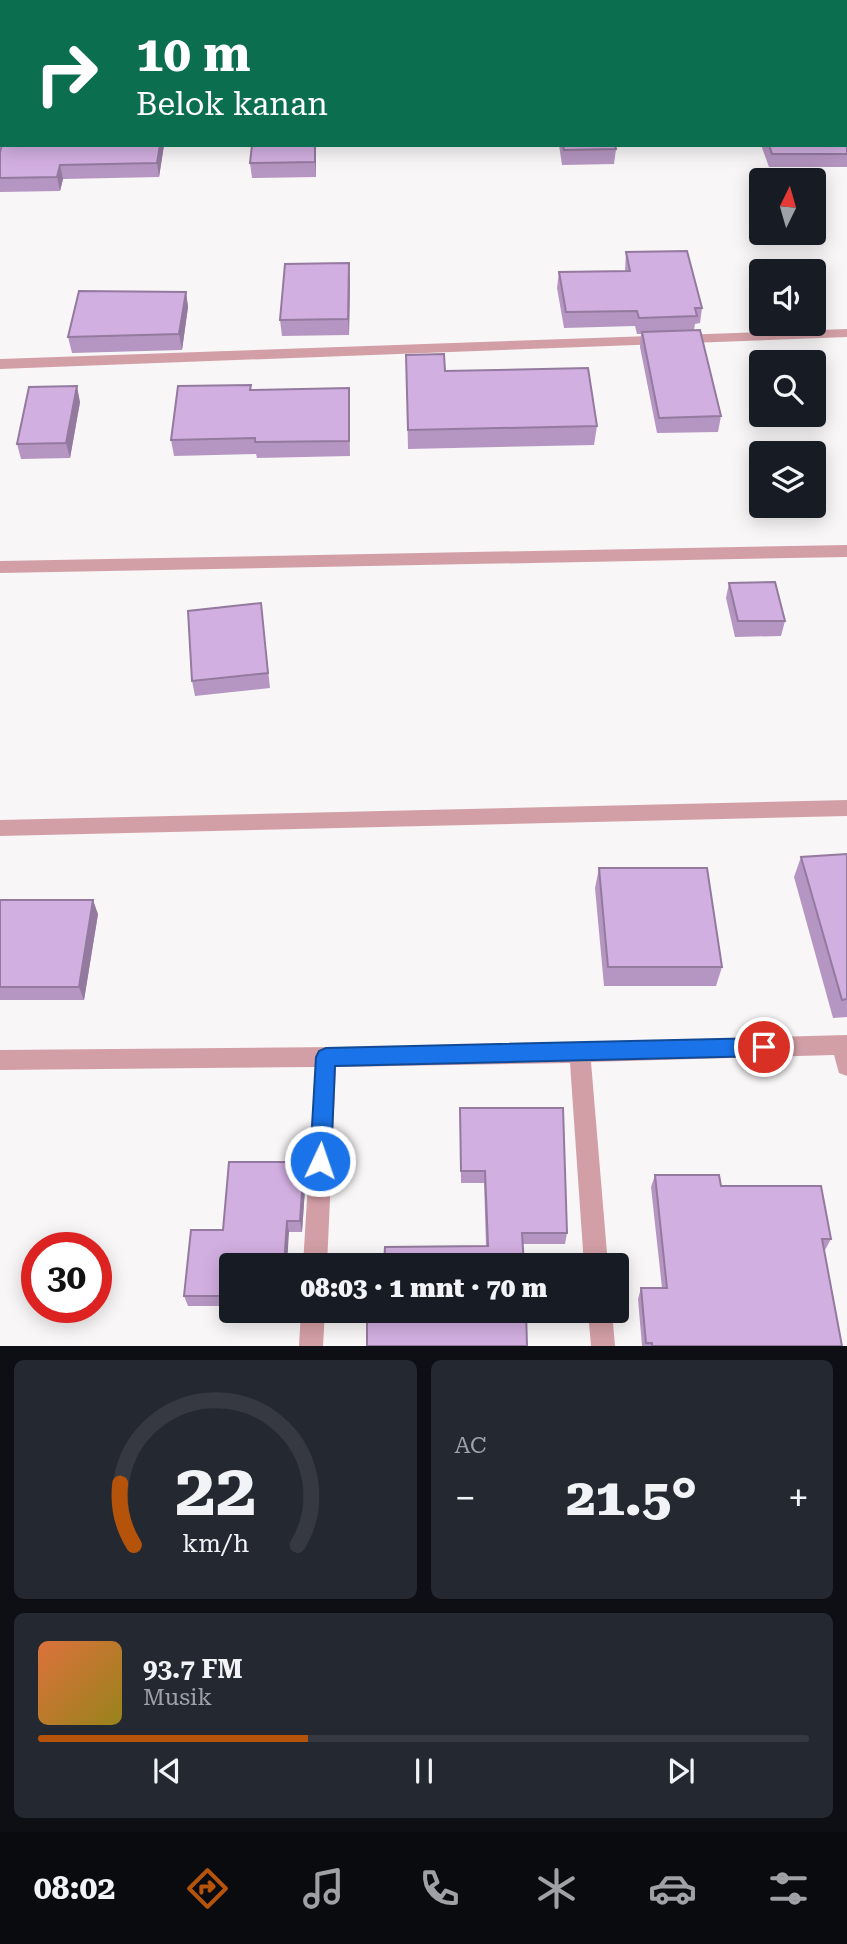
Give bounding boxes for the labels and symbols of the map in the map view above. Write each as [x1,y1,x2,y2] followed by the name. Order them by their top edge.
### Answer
[749,168,826,245] north arrow
[734,1017,794,1077] pin
[283,1124,357,1198] position arrow
[21,1232,112,1323] speed limit sign: 30

